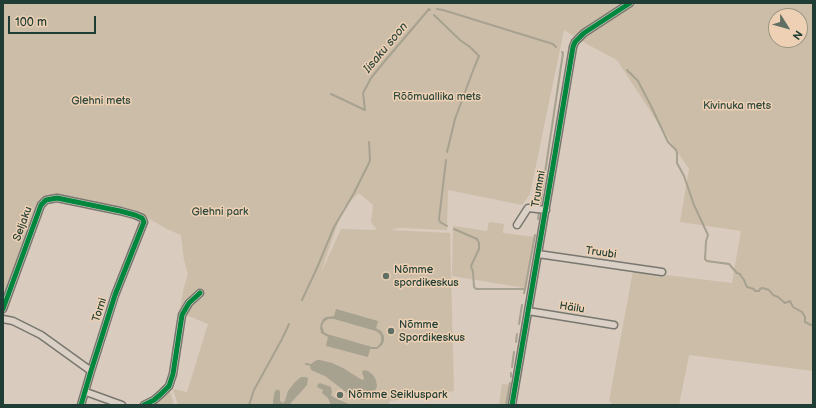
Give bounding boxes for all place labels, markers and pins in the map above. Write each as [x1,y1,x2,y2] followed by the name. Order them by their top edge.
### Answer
[394,263,459,289] place label: Nõmme spordikeskus
[381,271,391,281] marker: Nõmme spordikeskus
[399,318,465,344] place label: Nõmme Spordikeskus
[386,326,396,336] marker: Nõmme Spordikeskus
[348,388,447,402] place label: Nõmme Seikluspark
[335,390,345,400] marker: Nõmme Seikluspark

